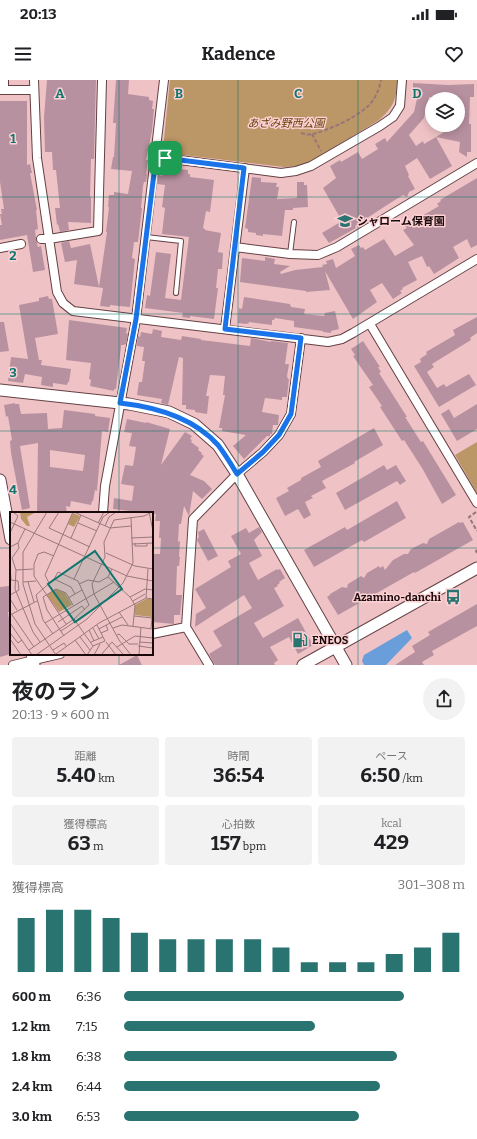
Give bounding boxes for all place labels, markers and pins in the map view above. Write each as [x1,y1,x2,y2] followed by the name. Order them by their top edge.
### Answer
[148,141,182,175] pin
[336,212,354,230] school or university icon: シャローム保育園
[357,215,445,228] place label: シャローム保育園
[444,588,462,606] bus stop icon: Azamino-danchi
[353,591,442,604] place label: Azamino-danchi
[291,631,309,649] fuel station icon: ENEOS
[312,634,349,647] place label: ENEOS

